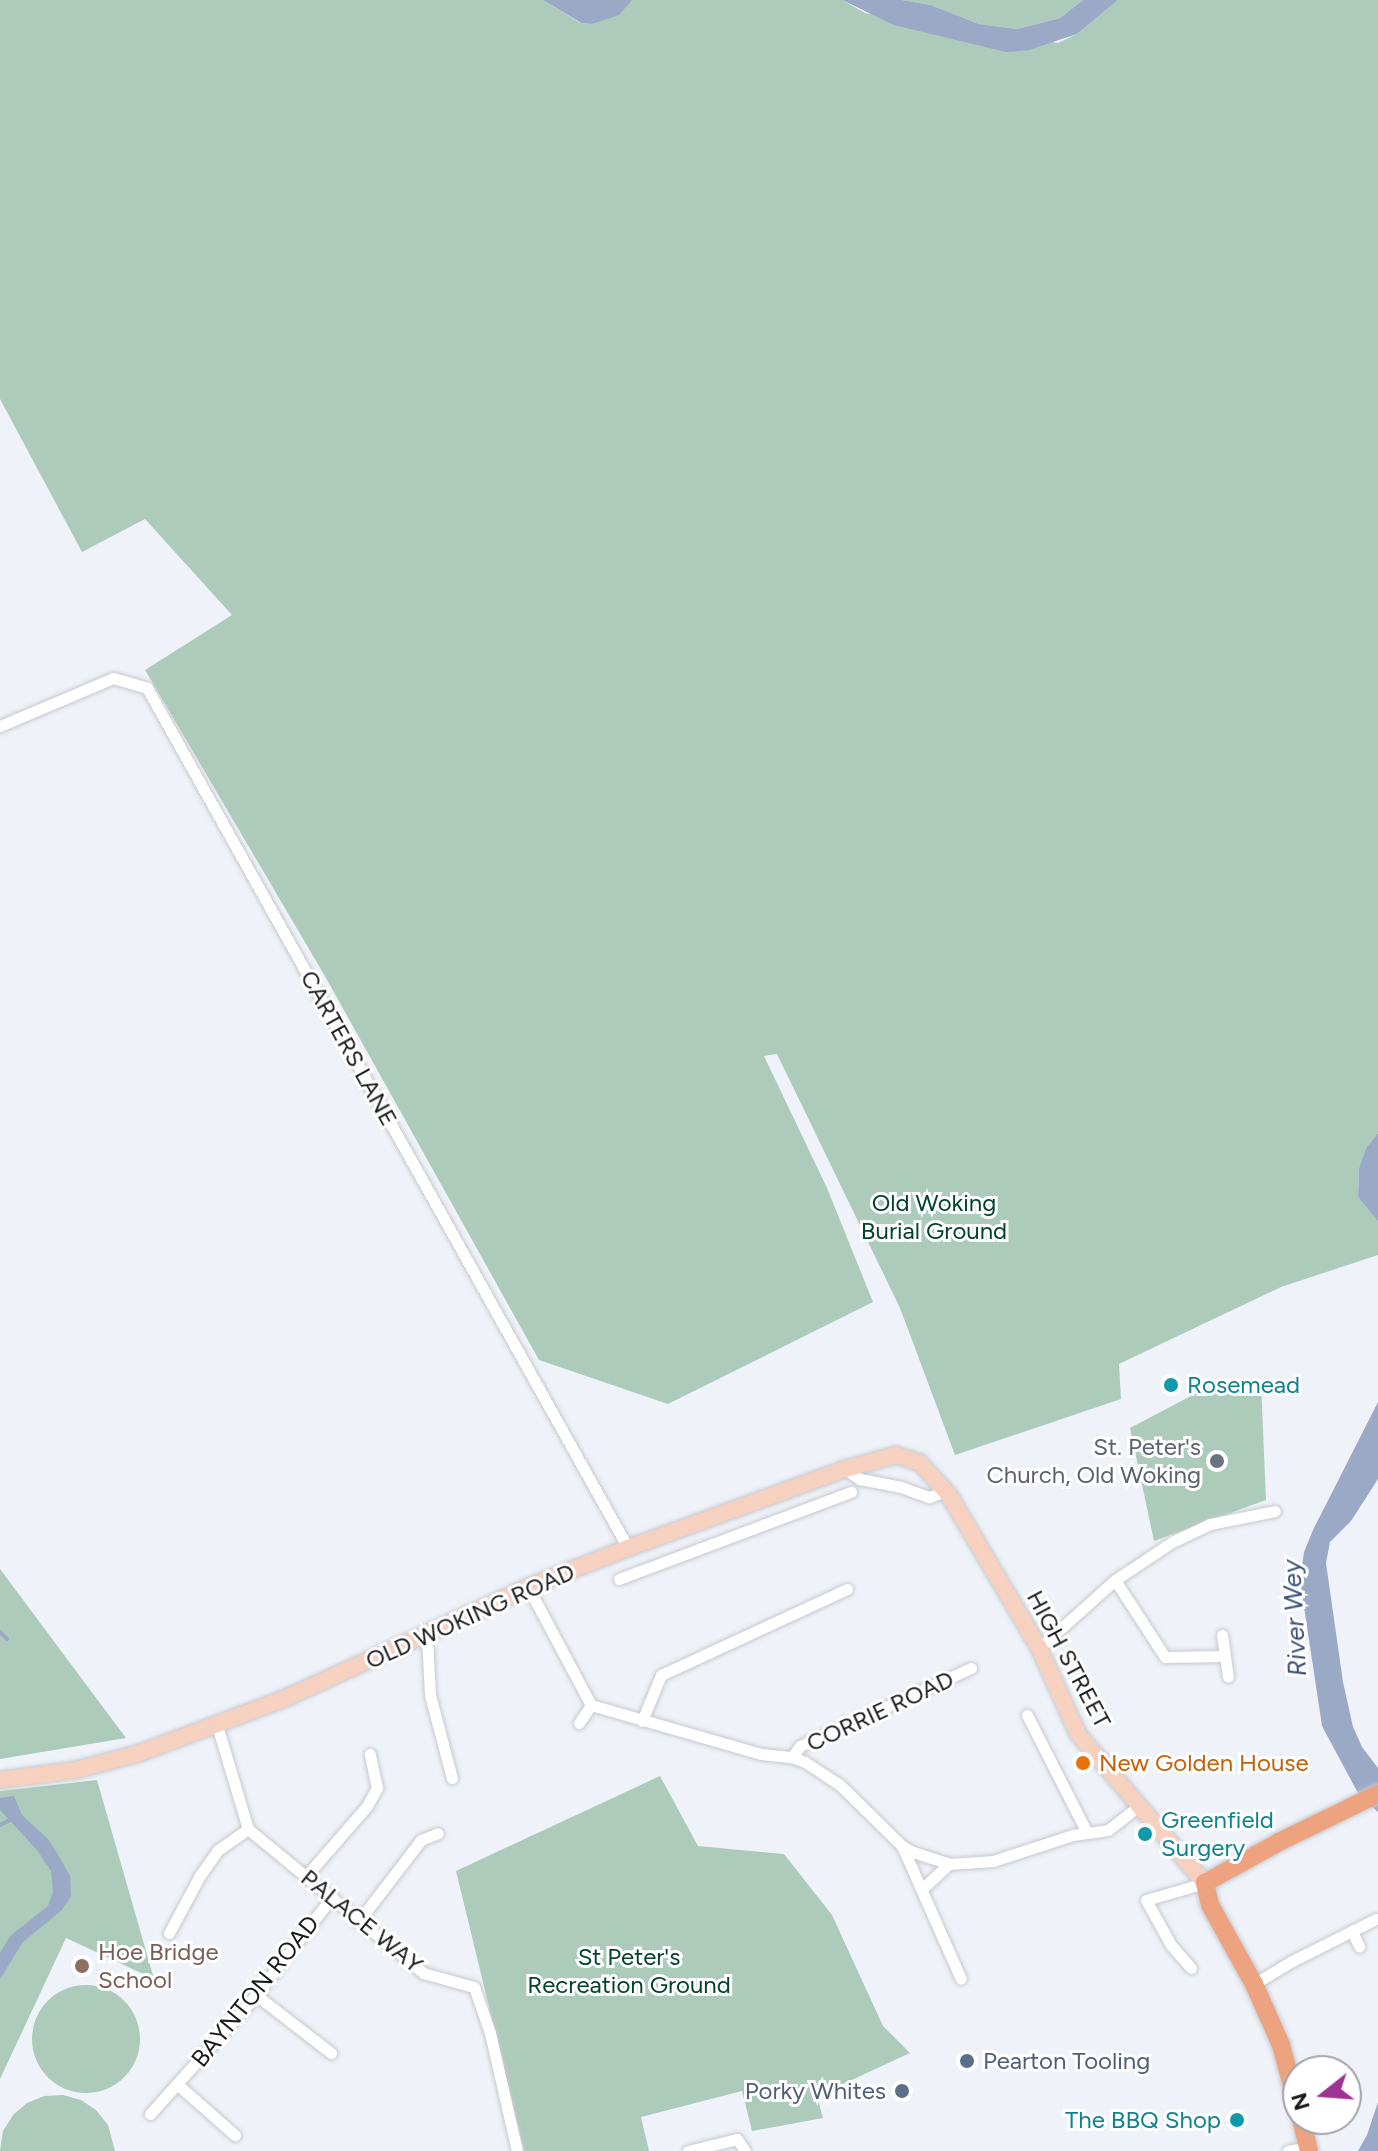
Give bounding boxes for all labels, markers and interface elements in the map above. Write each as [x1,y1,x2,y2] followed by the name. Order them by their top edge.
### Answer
[294,965,404,1131] street label: CARTERS LANE
[861,1189,1007,1245] park label: Old Woking Burial Ground
[1187,1371,1300,1399] place label: Rosemead
[1162,1376,1180,1394] marker: Rosemead
[987,1433,1201,1489] place label: St. Peter's Church, Old Woking
[1208,1452,1226,1470] marker: St. Peter's Church, Old Woking
[361,1557,579,1675] street label: OLD WOKING ROAD
[1276,1559,1314,1677] water label: River Wey
[1021,1585,1117,1733] street label: HIGH STREET
[802,1664,958,1758] street label: CORRIE ROAD
[1099,1749,1309,1777] place label: New Golden House
[1074,1754,1092,1772] marker: New Golden House
[1161,1806,1274,1862] place label: Greenfield Surgery
[1136,1825,1154,1843] marker: Greenfield Surgery
[295,1863,429,1979] street label: PALACE WAY
[185,1909,325,2073] street label: BAYNTON ROAD
[98,1938,219,1994] place label: Hoe Bridge School
[527,1943,731,1999] park label: St Peter's Recreation Ground
[73,1957,91,1975] marker: Hoe Bridge School
[983,2047,1150,2075] place label: Pearton Tooling
[958,2052,976,2070] marker: Pearton Tooling
[1282,2055,1362,2135] north arrow
[745,2077,886,2105] place label: Porky Whites
[893,2082,911,2100] marker: Porky Whites
[1285,2090,1316,2114] text: N
[1065,2106,1221,2134] place label: The BBQ Shop
[1228,2111,1246,2129] marker: The BBQ Shop

